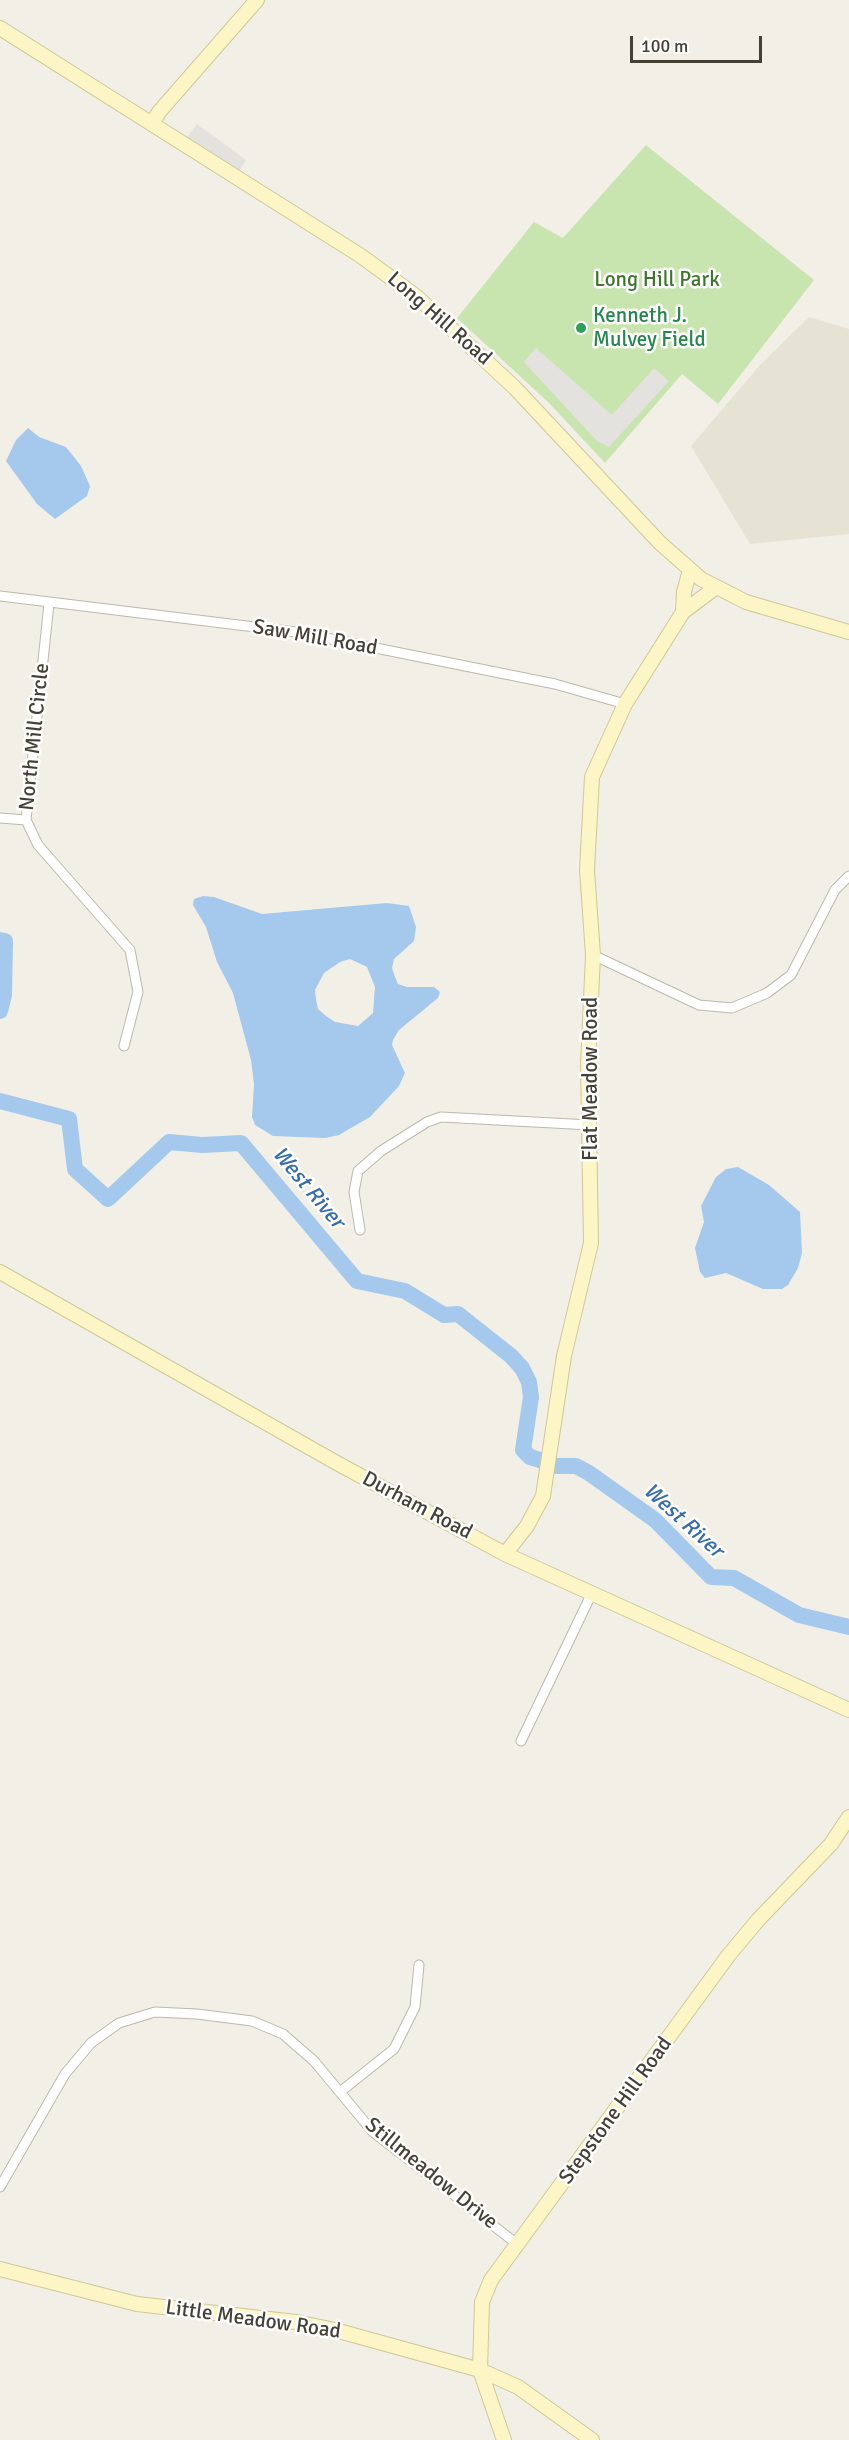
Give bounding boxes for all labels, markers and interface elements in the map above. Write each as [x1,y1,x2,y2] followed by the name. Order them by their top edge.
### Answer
[633,24,765,62] scale bar
[641,35,688,57] text: 100 m
[382,267,496,371] street label: Long Hill Road
[594,267,720,293] park label: Long Hill Park
[593,303,706,353] place label: Kenneth J. Mulvey Field
[574,321,588,335] marker: Kenneth J. Mulvey Field
[251,615,379,661] street label: Saw Mill Road
[15,662,55,812] street label: North Mill Circle
[578,997,604,1161] street label: Flat Meadow Road
[266,1142,350,1234] water label: West River
[358,1466,476,1546] street label: Durham Road
[637,1478,729,1564] water label: West River
[554,2032,678,2190] street label: Stepstone Hill Road
[360,2113,502,2235] street label: Stillmeadow Drive
[164,2295,342,2345] street label: Little Meadow Road

